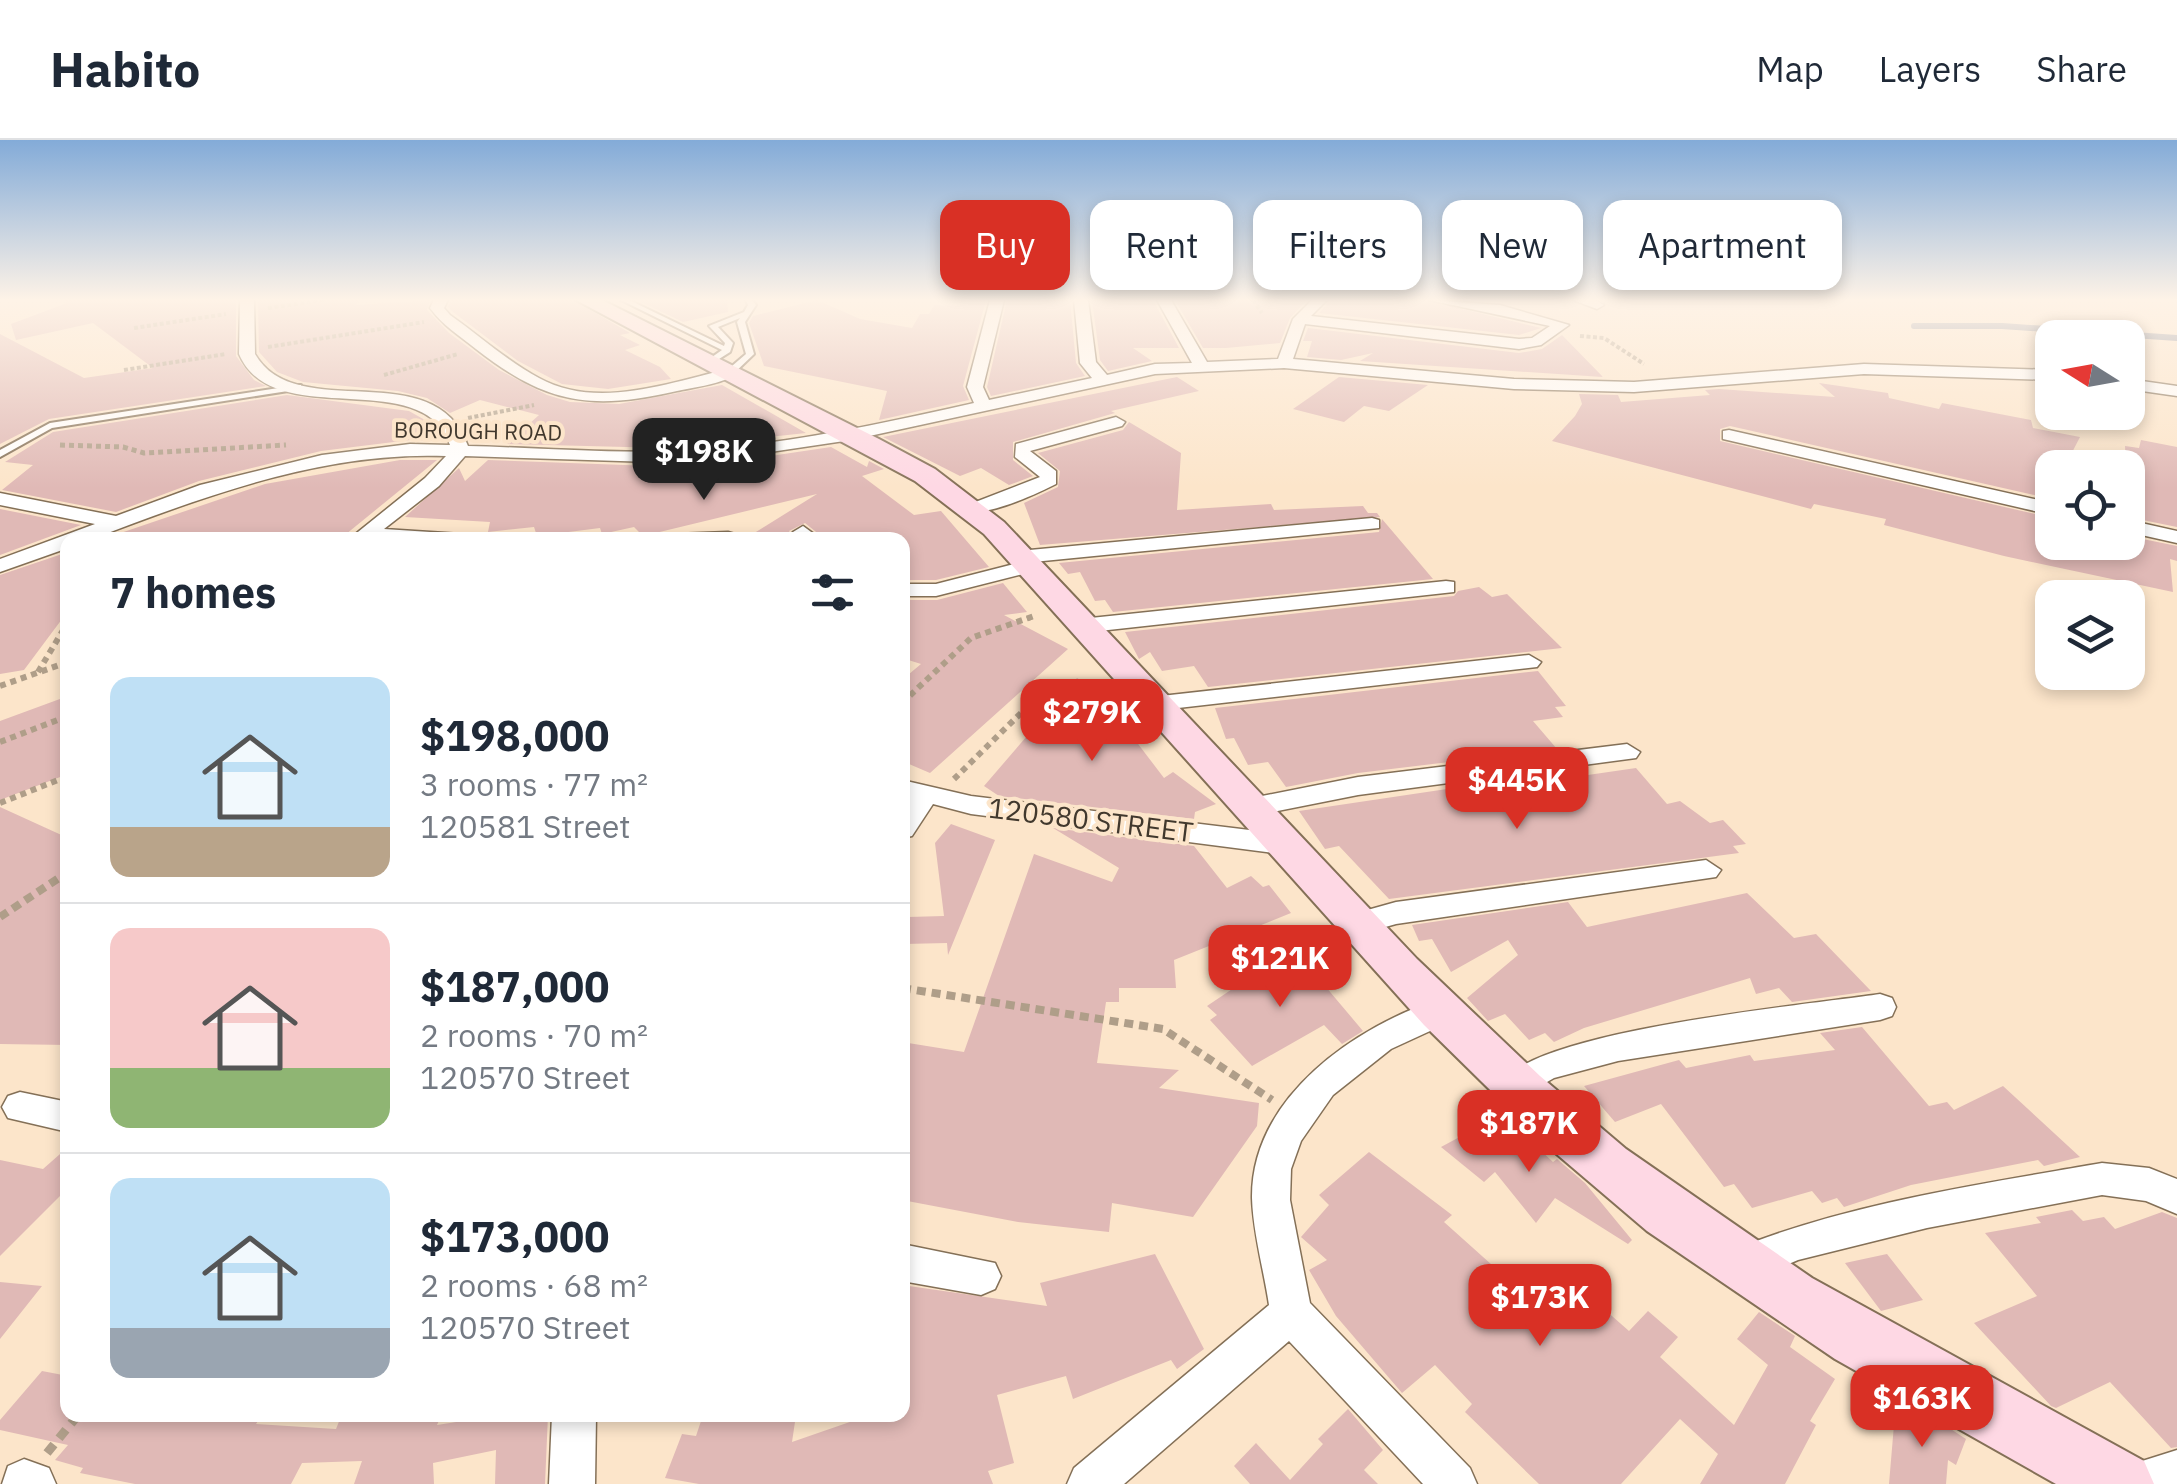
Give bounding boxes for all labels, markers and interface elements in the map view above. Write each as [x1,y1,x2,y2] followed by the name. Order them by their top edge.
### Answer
[50,38,200,100] text: Habito
[1756,46,1824,92] text: Map
[1879,46,1981,92] text: Layers
[2036,46,2127,92] text: Share
[940,200,1070,290] chip: Buy
[1090,200,1233,290] chip: Rent
[1253,200,1422,290] chip: Filters
[1442,200,1583,290] chip: New
[1603,200,1842,290] chip: Apartment
[2035,320,2145,430] north arrow
[2035,320,2145,690] map controls
[394,415,562,446] street label: BOROUGH ROAD
[634,418,774,503] pin: $198K
[654,429,754,471] text: $198K
[2035,450,2145,560] button: locate
[110,565,276,620] text: 7 homes
[805,565,860,620] icon: filters
[2035,580,2145,690] button: layers
[1022,679,1162,764] pin: $279K
[1042,690,1142,732] text: $279K
[420,708,609,763] text: $198,000
[190,717,310,837] icon: home
[1447,747,1587,832] pin: $445K
[1467,758,1567,800] text: $445K
[420,763,648,805] text: 3 rooms · 77 m²
[987,789,1196,850] street label: 120580 STREET
[420,805,631,847] text: 120581 Street
[1210,925,1350,1010] pin: $121K
[1230,936,1330,978] text: $121K
[420,959,609,1014] text: $187,000
[190,968,310,1088] icon: home
[420,1014,648,1056] text: 2 rooms · 70 m²
[420,1056,631,1098] text: 120570 Street
[1459,1090,1599,1175] pin: $187K
[1479,1101,1579,1143] text: $187K
[420,1209,609,1264] text: $173,000
[190,1218,310,1338] icon: home
[420,1264,648,1306] text: 2 rooms · 68 m²
[1470,1264,1610,1349] pin: $173K
[1490,1275,1590,1317] text: $173K
[420,1306,631,1348] text: 120570 Street
[1852,1365,1992,1450] pin: $163K
[1872,1376,1972,1418] text: $163K

